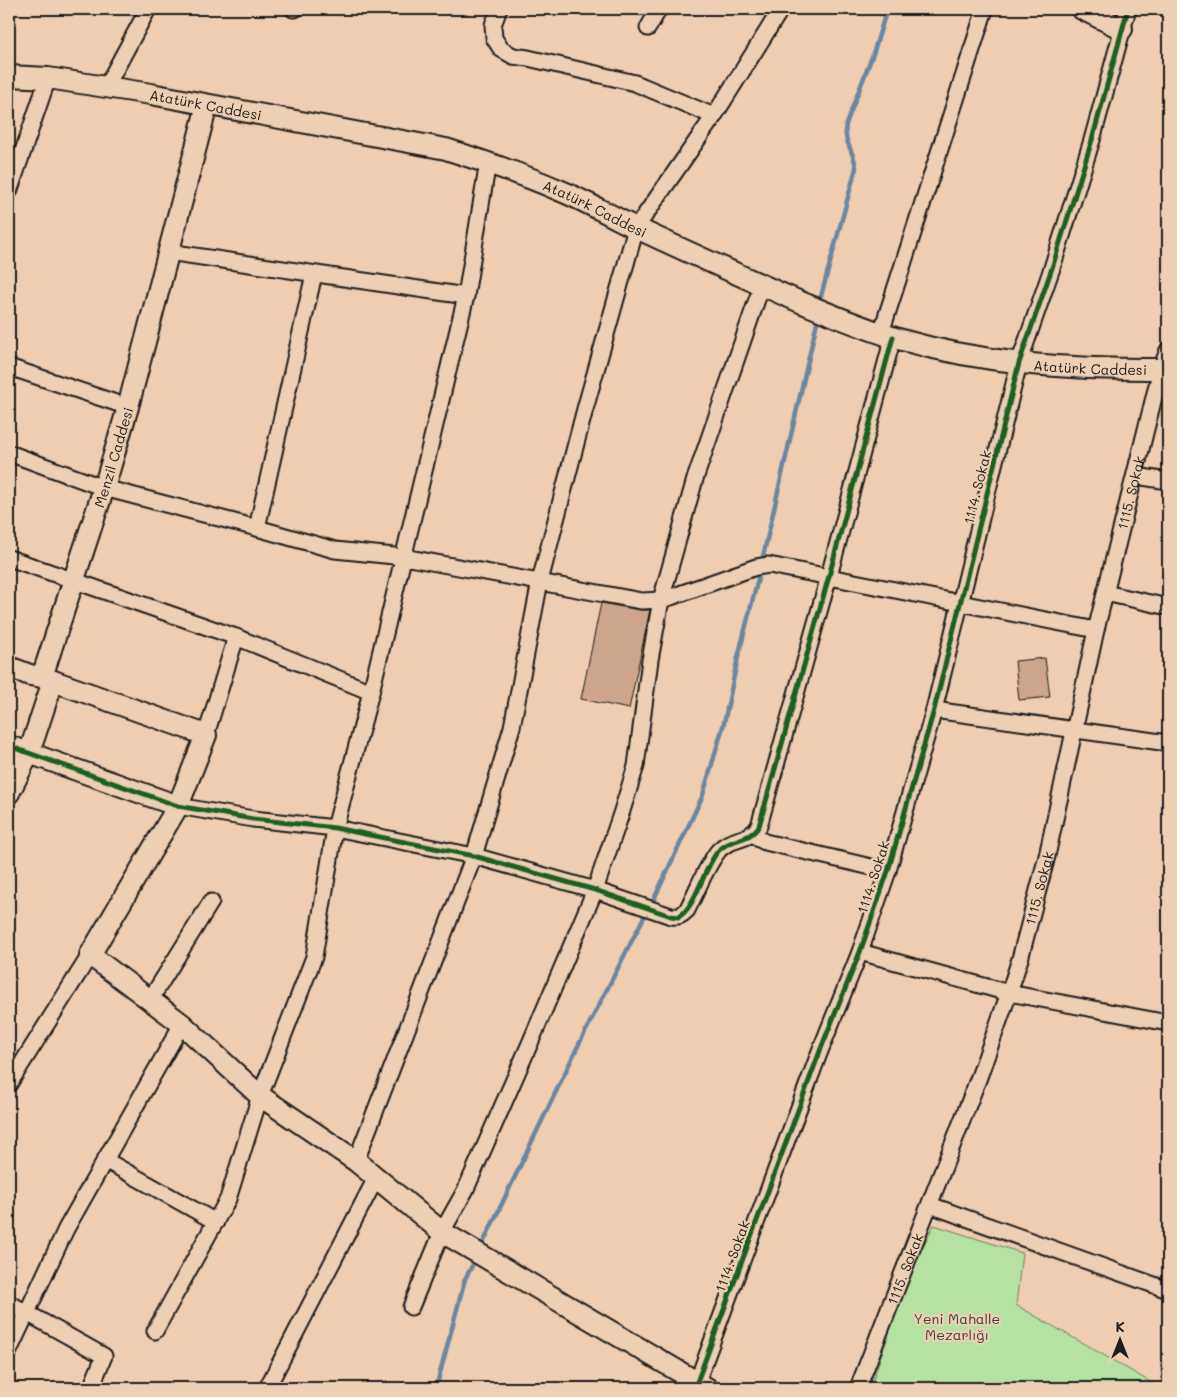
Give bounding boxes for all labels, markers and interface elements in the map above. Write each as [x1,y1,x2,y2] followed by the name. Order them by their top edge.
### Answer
[148,84,263,124] street label: Atatürk Caddesi
[540,175,650,241] street label: Atatürk Caddesi
[1033,355,1147,379] street label: Atatürk Caddesi
[89,405,137,510] street label: Menzil Caddesi
[959,448,995,526] street label: 1114. Sokak
[1112,454,1149,531] street label: 1115. Sokak
[852,838,894,916] street label: 1114. Sokak
[1020,850,1057,927] street label: 1115. Sokak
[710,1217,754,1295] street label: 1114. Sokak
[882,1230,927,1307] street label: 1115. Sokak
[914,1309,1000,1344] park label: Yeni Mahalle Mezarlığı
[1094,1314,1144,1364] north arrow
[1115,1317,1125,1336] text: K

